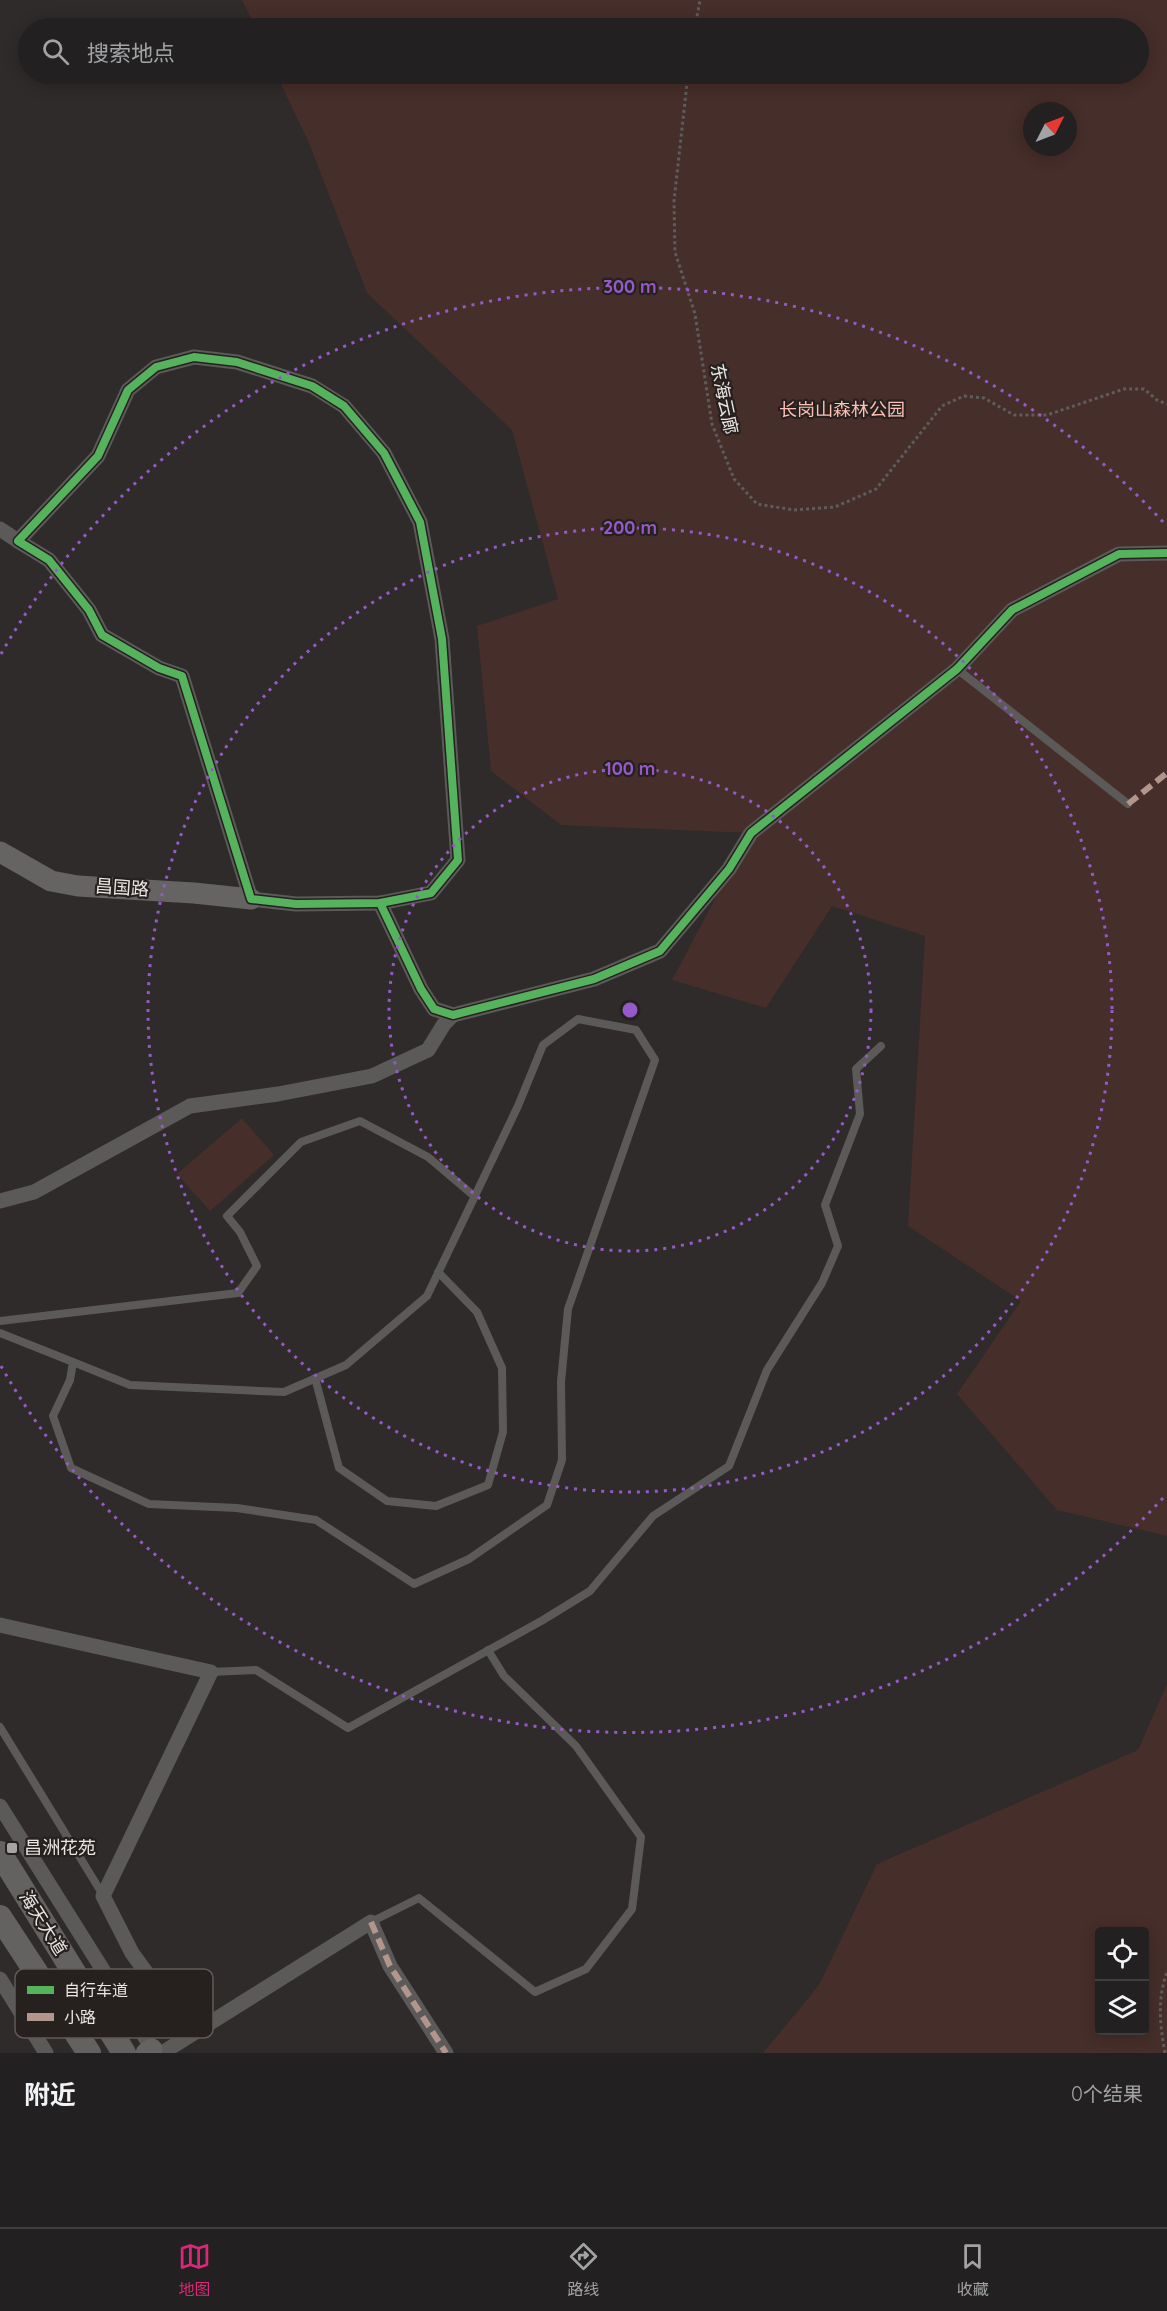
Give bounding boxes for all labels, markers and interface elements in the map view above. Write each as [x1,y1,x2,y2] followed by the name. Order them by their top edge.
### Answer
[18,18,1149,84] search box
[39,35,72,68] icon: search
[87,39,175,67] text: 搜索地点
[1023,102,1077,156] north arrow
[603,275,657,298] text: 300 m
[706,361,743,437] street label: 东海云廊
[779,398,905,421] park label: 长岗山森林公园
[603,516,657,539] text: 200 m
[605,757,655,780] text: 100 m
[94,874,150,901] street label: 昌国路
[620,1000,640,1020] centre of rings
[24,1836,96,1859] place label: 昌洲花苑
[5,1841,19,1855] marker: 昌洲花苑
[15,1886,72,1959] street label: 海天大道
[1095,1927,1149,2035] map controls
[1095,1927,1149,1981] button: locate
[15,1969,213,2038] legend
[64,1980,128,2000] text: 自行车道
[1095,1981,1149,2035] button: layers
[64,2007,96,2027] text: 小路
[24,2078,76,2111] text: 附近
[1071,2081,1143,2106] text: 0个结果
[178,2240,211,2300] tab: 地图
[567,2240,600,2300] tab: 路线
[956,2240,989,2300] tab: 收藏

